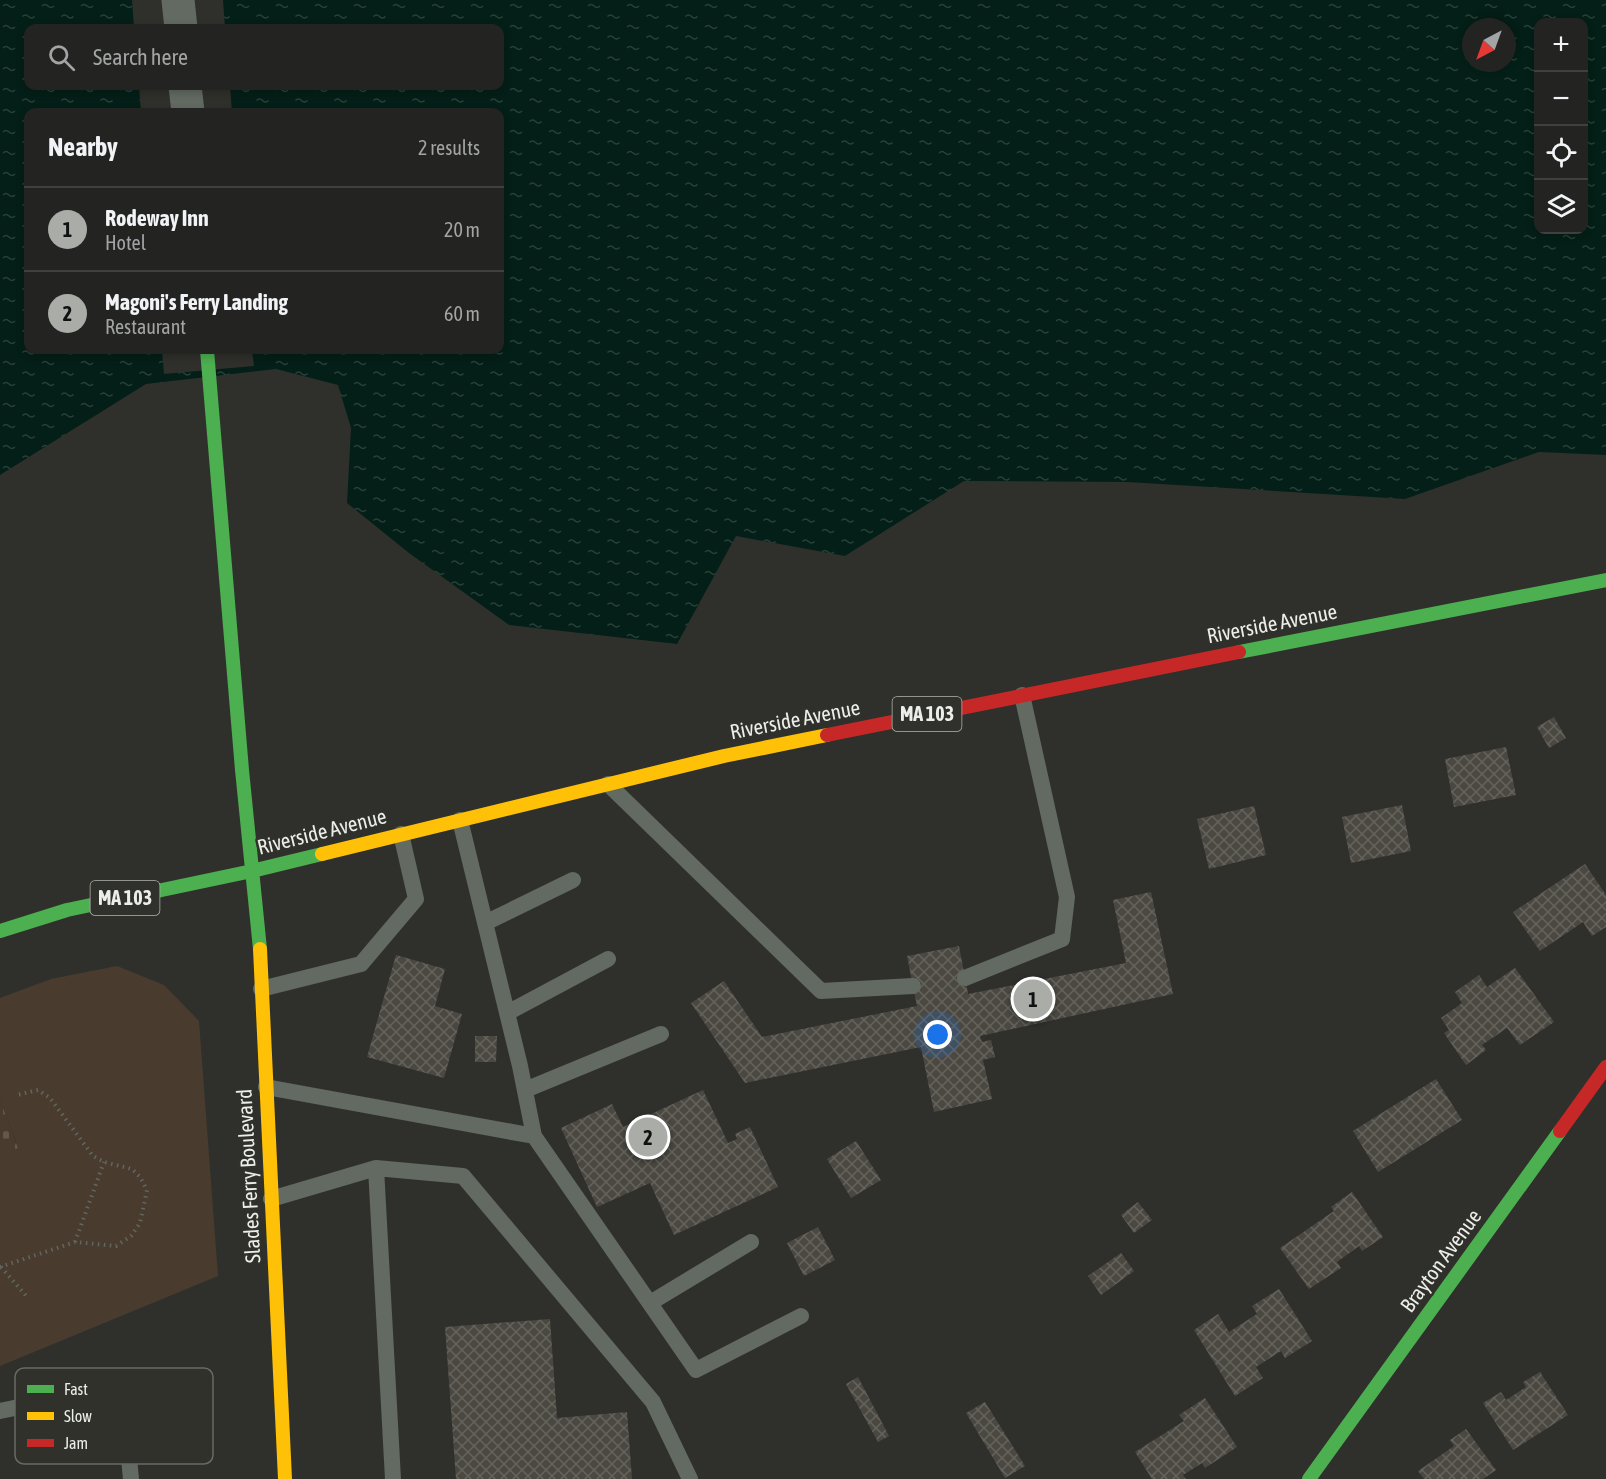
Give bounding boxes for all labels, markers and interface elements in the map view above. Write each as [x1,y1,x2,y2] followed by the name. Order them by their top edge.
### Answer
[1462,18,1516,72] north arrow
[1534,18,1588,234] map controls
[1534,18,1588,72] button: +
[24,24,504,90] search box
[45,41,78,74] icon: search
[93,44,188,70] text: Search here
[1534,72,1588,126] button: −
[1534,126,1588,180] button: locate
[48,132,118,162] text: Nearby
[418,136,480,159] text: 2 results
[1534,180,1588,234] button: layers
[105,205,209,231] text: Rodeway Inn
[63,218,72,241] text: 1
[444,218,480,241] text: 20 m
[105,231,146,254] text: Hotel
[105,289,288,315] text: Magoni's Ferry Landing
[63,302,72,325] text: 2
[444,302,480,325] text: 60 m
[105,315,186,338] text: Restaurant
[1205,599,1339,647] street label: Riverside Avenue
[728,695,862,743] street label: Riverside Avenue
[892,697,962,731] road number: MA 103
[255,803,389,859] street label: Riverside Avenue
[90,881,160,915] road number: MA 103
[1014,976,1052,1022] pin: 1
[923,1020,952,1049] your location
[231,1088,265,1264] street label: Slades Ferry Boulevard
[628,1114,668,1160] pin: 2
[1395,1204,1485,1316] street label: Brayton Avenue
[15,1368,213,1464] legend
[64,1380,88,1398] text: Fast
[64,1407,92,1425] text: Slow
[64,1434,88,1452] text: Jam

